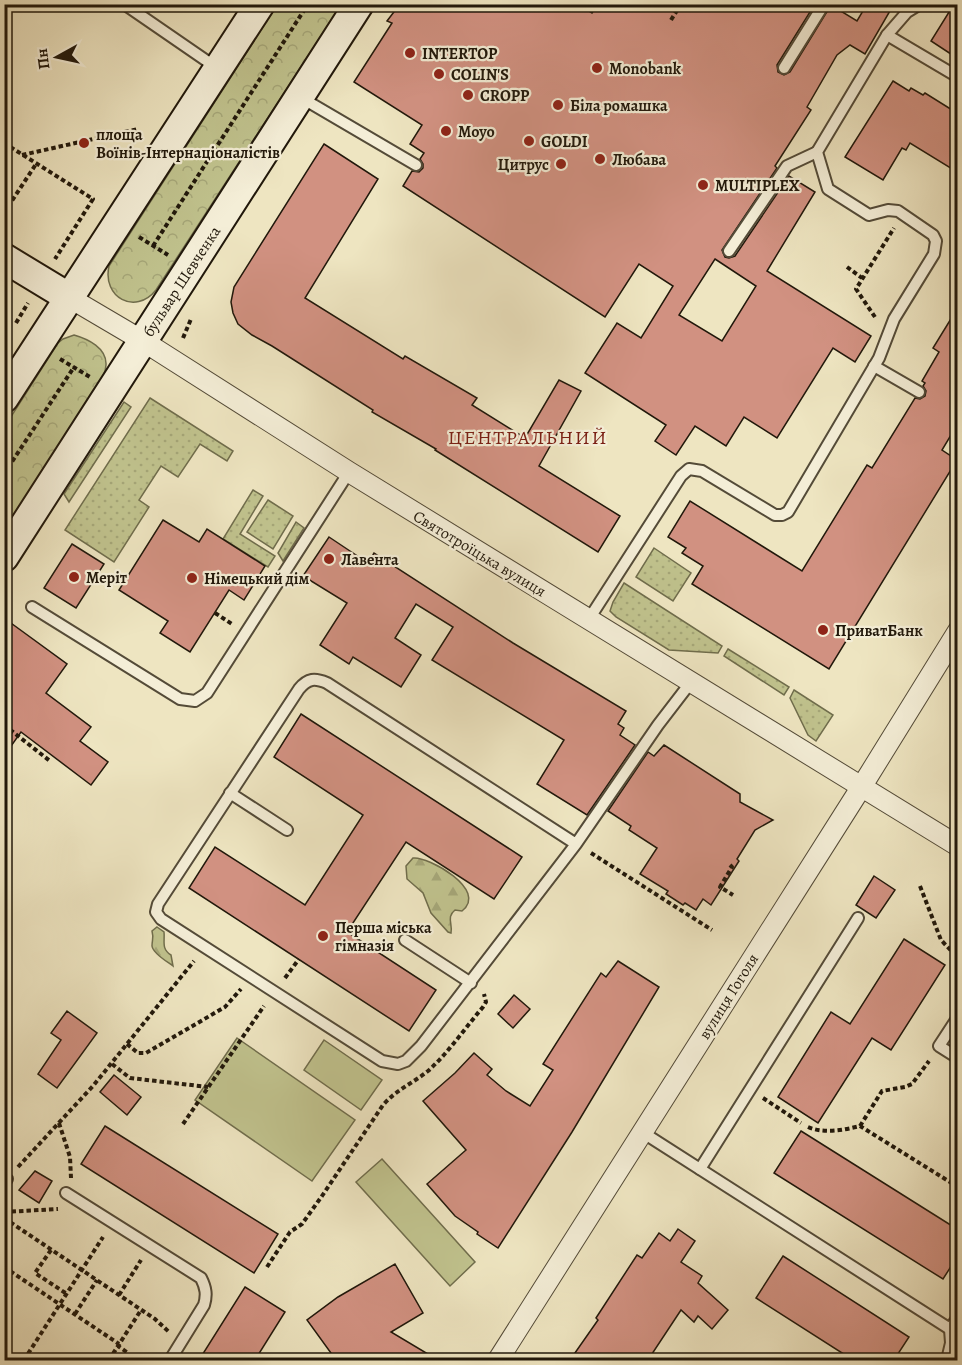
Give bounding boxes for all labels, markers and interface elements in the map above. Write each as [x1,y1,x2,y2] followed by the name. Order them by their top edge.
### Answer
[27,27,87,87] north arrow
[422,43,498,65] place label: INTERTOP
[403,46,417,60] marker: INTERTOP
[31,47,55,71] text: Пн
[609,58,682,80] place label: Monobank
[590,61,604,75] marker: Monobank
[451,64,509,86] place label: COLIN'S
[432,67,446,81] marker: COLIN'S
[480,85,530,107] place label: CROPP
[461,88,475,102] marker: CROPP
[570,95,668,117] place label: Біла ромашка
[551,98,565,112] marker: Біла ромашка
[458,121,495,143] place label: Moyo
[96,124,280,164] place label: площа Воїнів-Інтернаціоналістів
[439,124,453,138] marker: Moyo
[541,131,588,153] place label: GOLDI
[522,134,536,148] marker: GOLDI
[77,136,91,150] marker: площа Воїнів-Інтернаціоналістів
[612,149,667,171] place label: Любава
[593,152,607,166] marker: Любава
[498,154,549,176] place label: Цитрус
[554,157,568,171] marker: Цитрус
[715,175,800,197] place label: MULTIPLEX
[696,178,710,192] marker: MULTIPLEX
[138,221,226,341] street label: бульвар Шевченка
[448,424,608,451] district label: ЦЕНТРАЛЬНИЙ
[409,505,550,602] street label: Святотроїцька вулиця
[341,549,399,571] place label: Лавента
[322,552,336,566] marker: Лавента
[86,567,128,589] place label: Меріт
[204,568,309,590] place label: Німецький дім
[67,570,81,584] marker: Меріт
[185,571,199,585] marker: Німецький дім
[835,620,923,642] place label: ПриватБанк
[816,623,830,637] marker: ПриватБанк
[335,917,432,957] place label: Перша міська гімназія
[316,929,330,943] marker: Перша міська гімназія
[694,949,764,1044] street label: вулиця Гоголя

